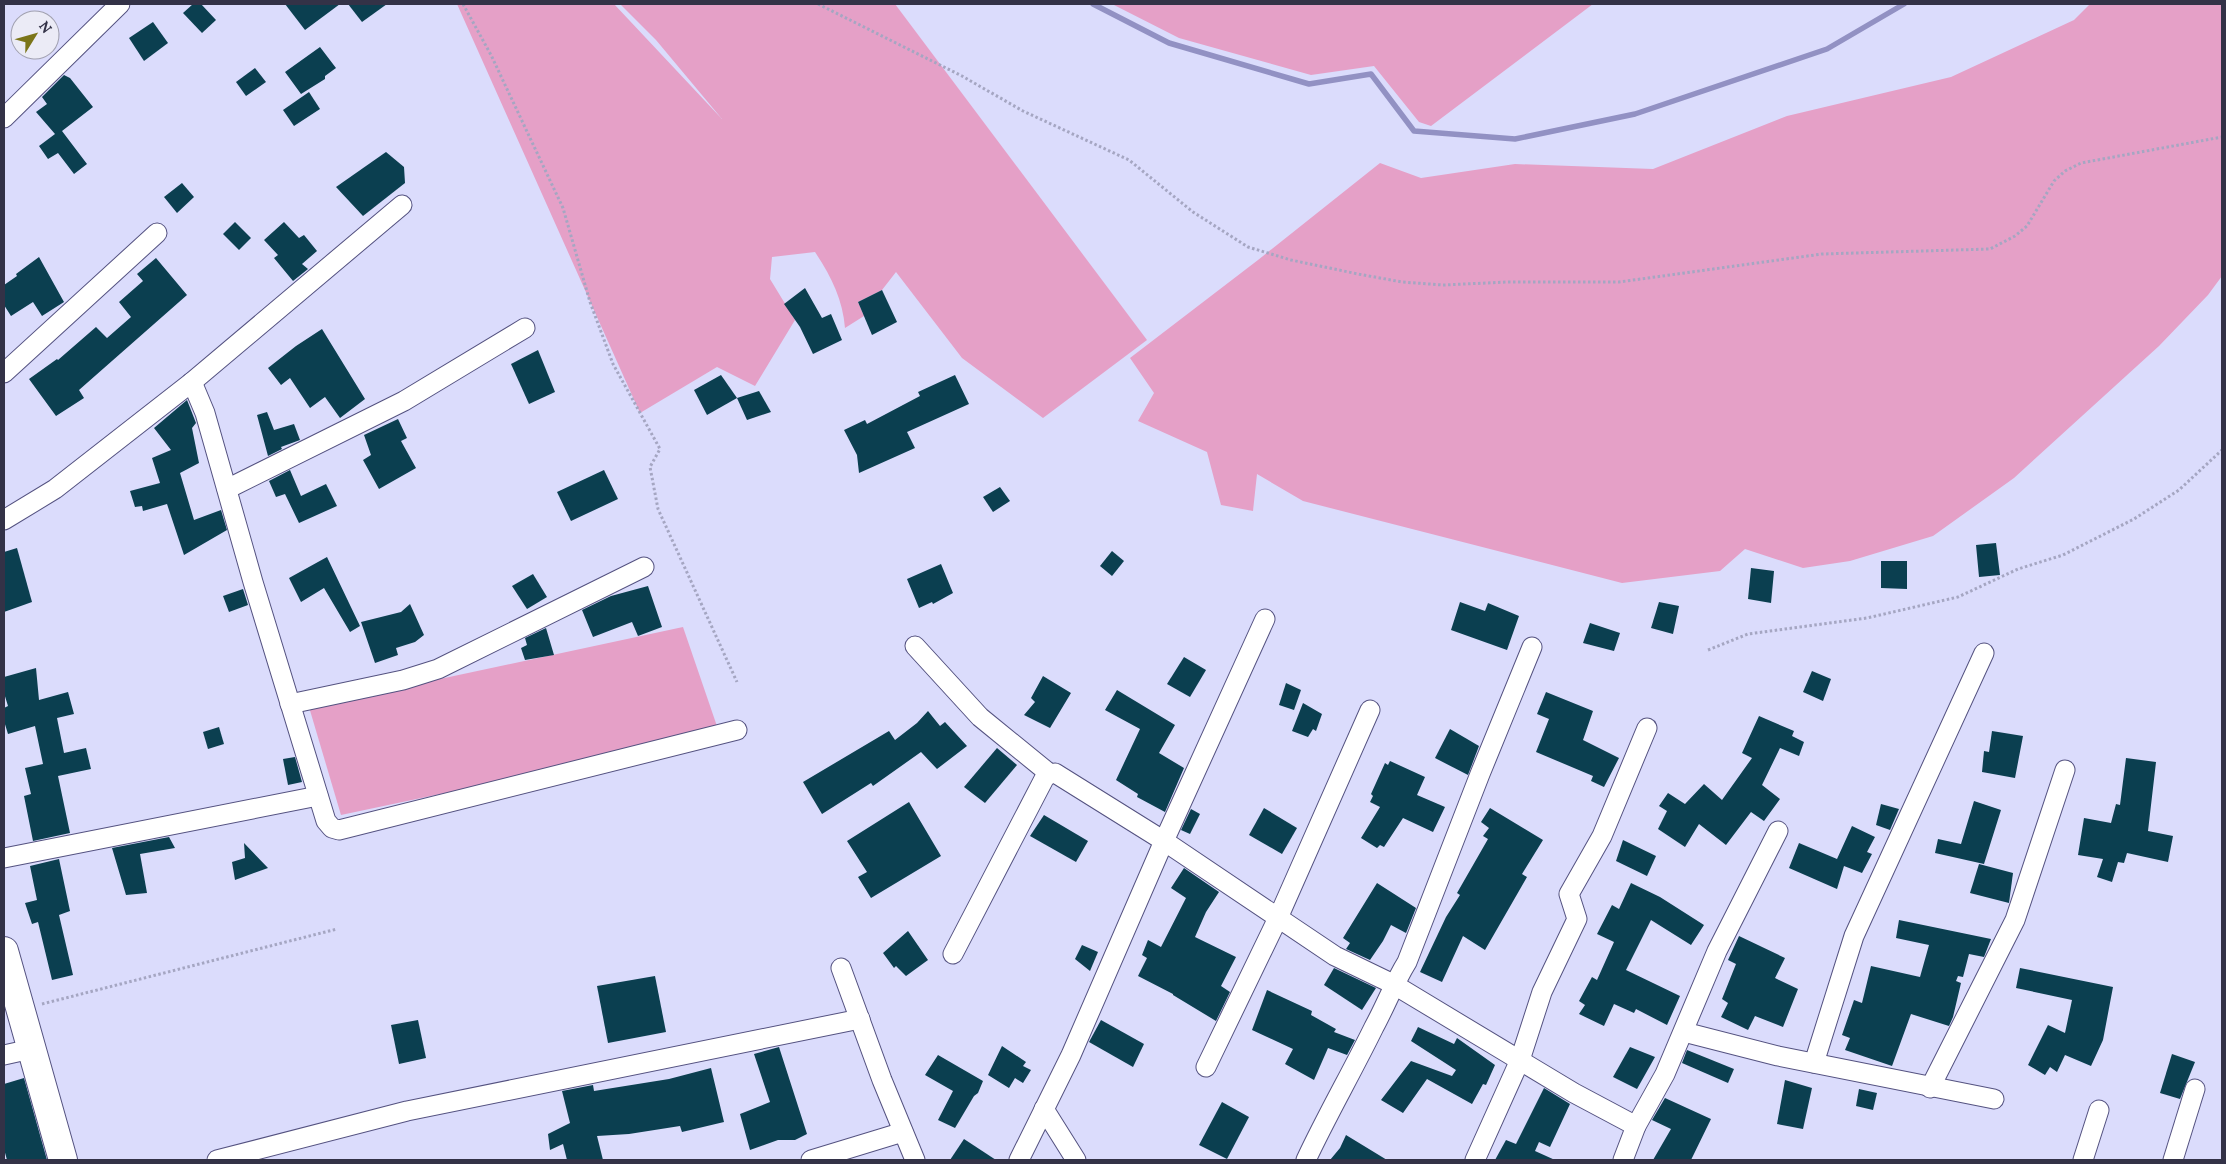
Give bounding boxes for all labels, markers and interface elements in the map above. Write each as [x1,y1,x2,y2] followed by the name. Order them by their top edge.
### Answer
[10,10,60,60] north arrow
[35,17,56,37] text: N

